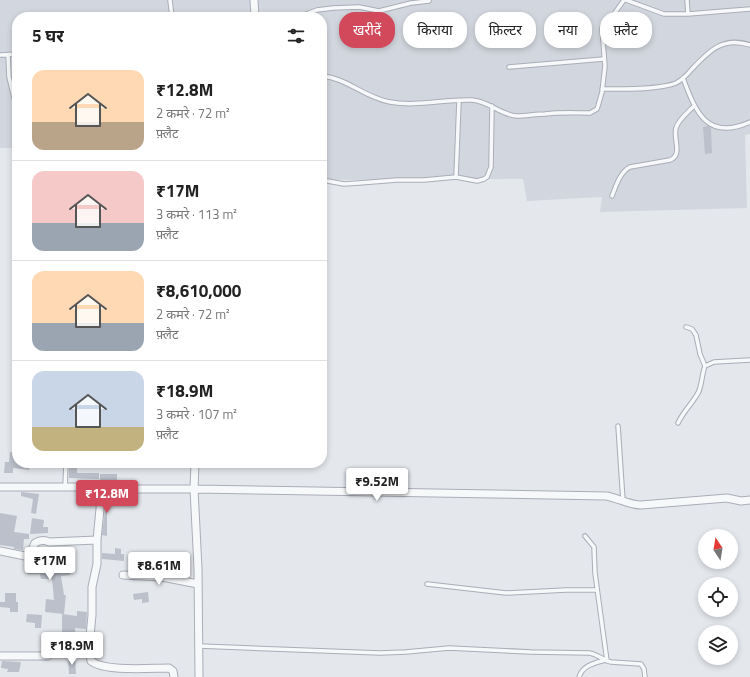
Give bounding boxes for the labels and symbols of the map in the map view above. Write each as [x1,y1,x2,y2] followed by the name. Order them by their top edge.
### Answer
[344,468,410,502] pin: ₹9.52M
[74,480,140,514] pin: ₹12.8M
[698,529,738,569] north arrow
[26,547,74,581] pin: ₹17M
[126,552,192,586] pin: ₹8.61M
[39,632,105,666] pin: ₹18.9M

